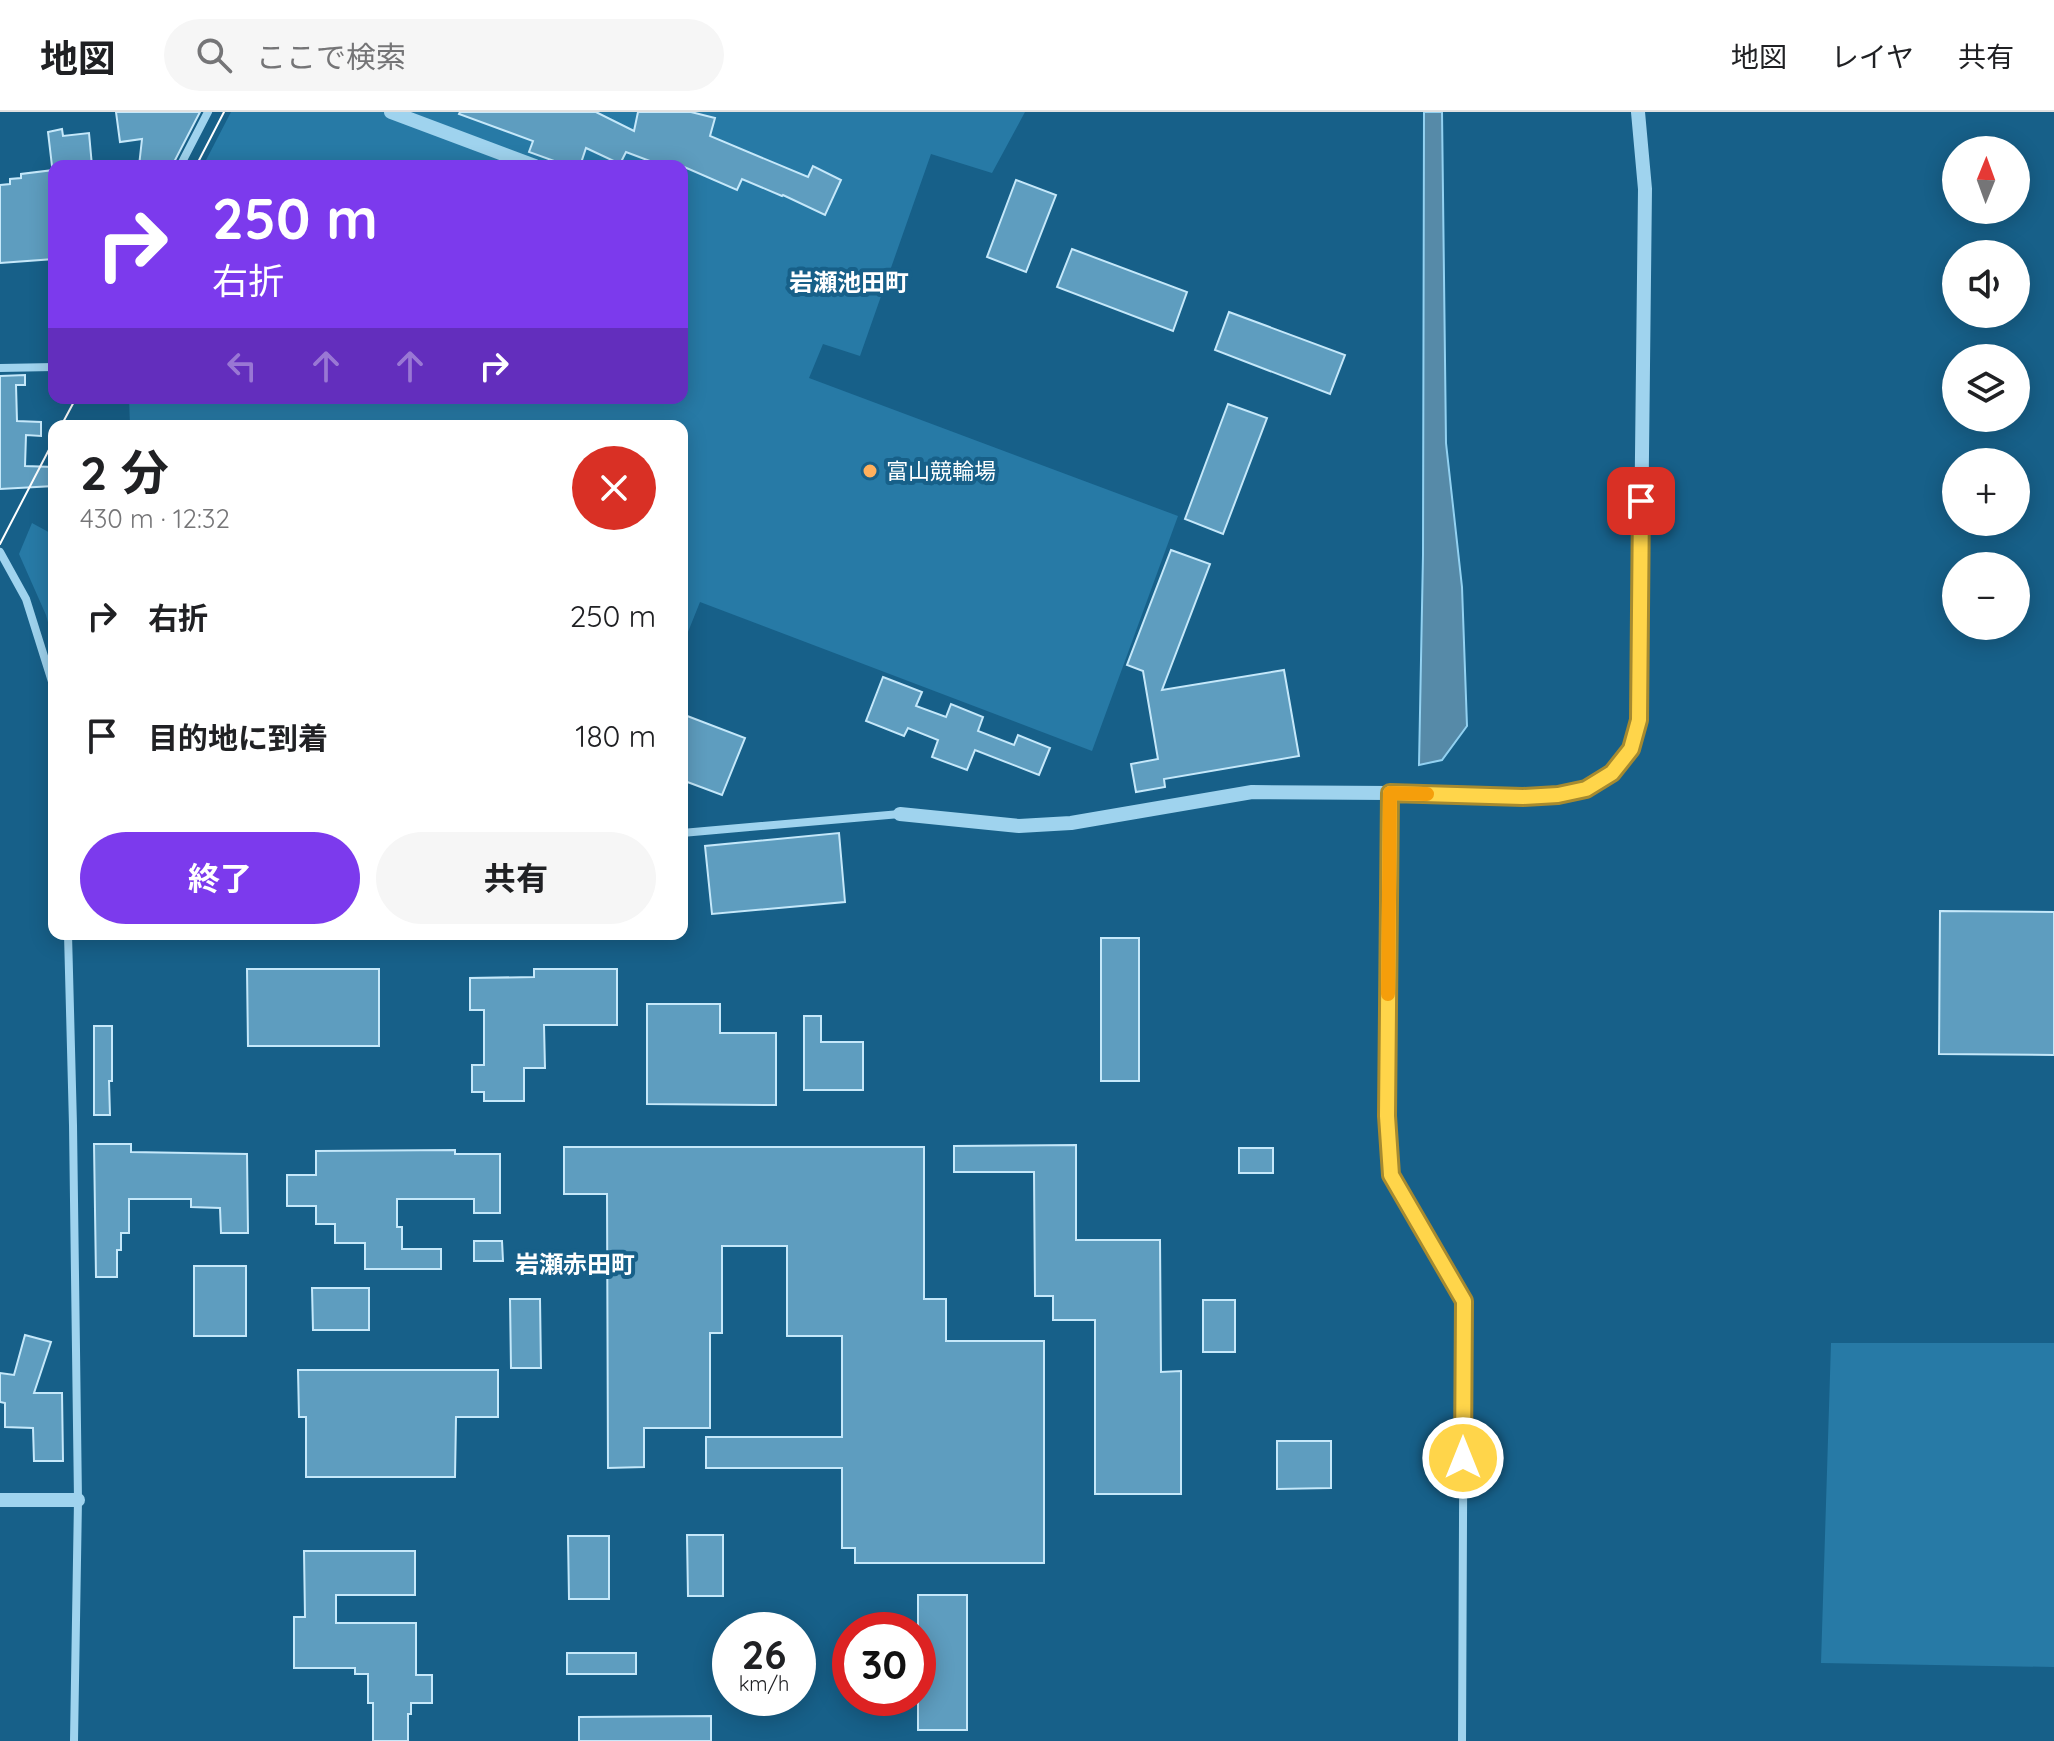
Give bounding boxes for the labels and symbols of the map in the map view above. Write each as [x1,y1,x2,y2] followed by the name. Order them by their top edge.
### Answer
[1942,136,2030,224] north arrow
[789,267,909,297] district label: 岩瀬池田町
[886,457,996,485] place label: 富山競輪場
[861,462,879,480] marker: 富山競輪場
[1607,467,1675,535] pin
[515,1249,635,1279] district label: 岩瀬赤田町
[1421,1416,1505,1500] position arrow
[832,1612,936,1716] speed limit sign: 30

